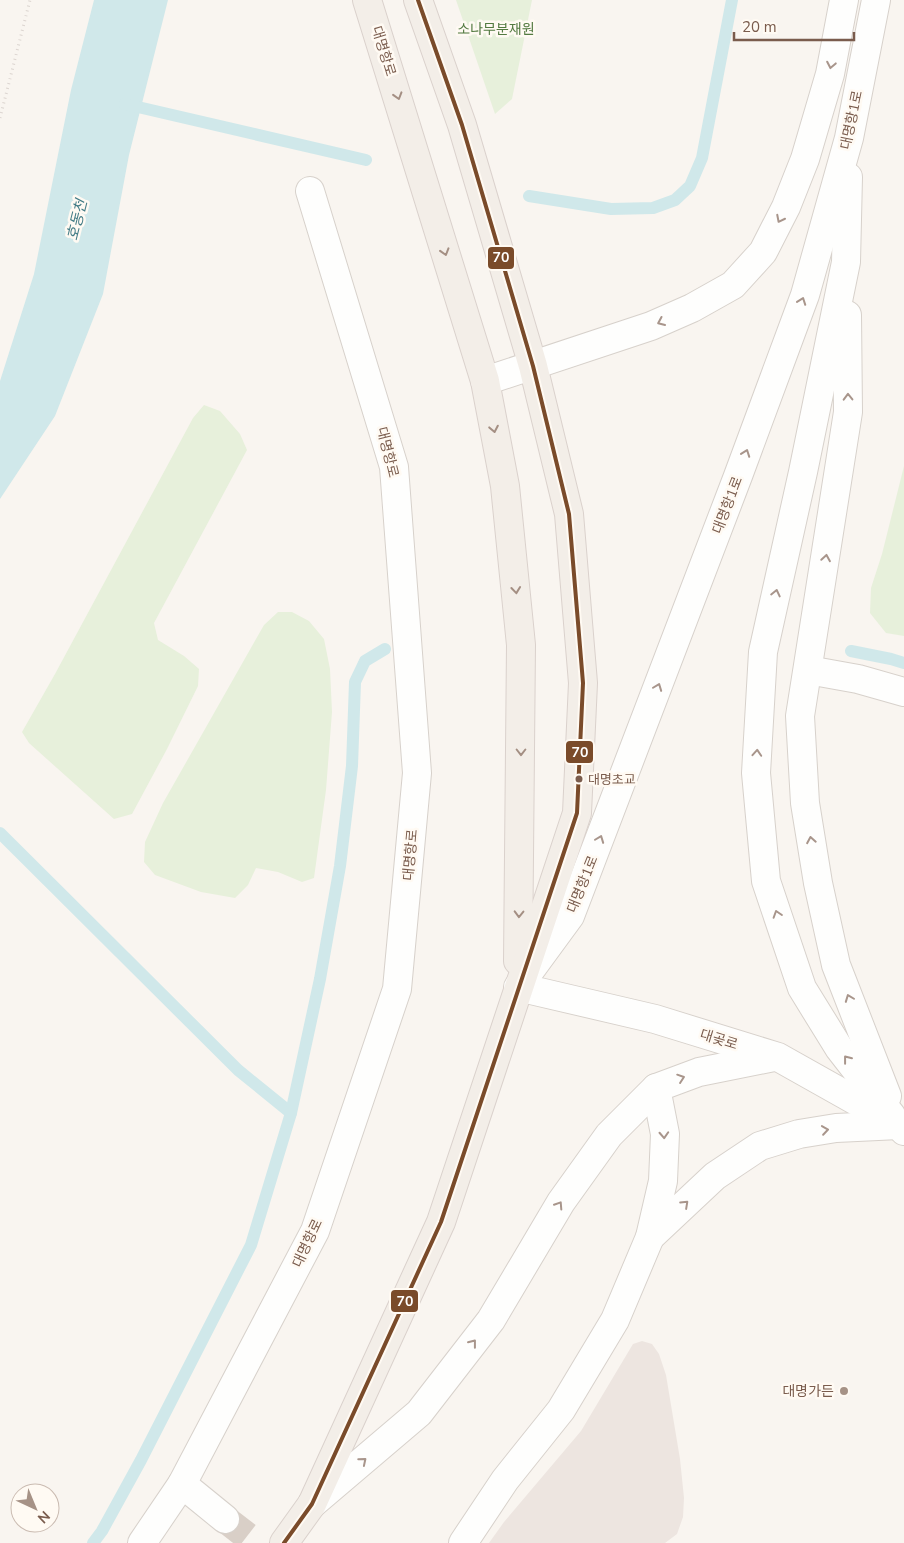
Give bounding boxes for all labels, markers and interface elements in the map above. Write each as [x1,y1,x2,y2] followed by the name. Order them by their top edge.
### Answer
[734,10,854,42] scale bar
[742,17,777,37] text: 20 m
[457,20,535,39] park label: 소나무분재원
[367,24,400,79] street label: 대명항로
[827,61,837,69] one-way arrow
[836,89,867,151] street label: 대명항1로
[392,92,402,100] one-way arrow
[62,195,92,243] water label: 호동천
[776,214,786,223] one-way arrow
[487,246,515,270] line badge: 70
[440,247,450,255] one-way arrow
[493,248,509,267] text: 70
[797,297,807,305] one-way arrow
[657,315,666,326] one-way arrow
[843,393,853,401] one-way arrow
[489,424,499,433] one-way arrow
[372,425,403,480] street label: 대명항로
[740,449,751,458] one-way arrow
[708,474,747,537] street label: 대명항1로
[820,554,830,563] one-way arrow
[510,586,521,594] one-way arrow
[771,588,781,597] one-way arrow
[652,683,662,692] one-way arrow
[565,740,594,764] line badge: 70
[572,743,588,762] text: 70
[516,748,526,756] one-way arrow
[751,749,762,757] one-way arrow
[588,771,636,789] place label: 대명초교
[574,774,584,784] marker: 대명초교
[399,828,422,882] street label: 대명항로
[594,835,604,844] one-way arrow
[807,836,817,845] one-way arrow
[562,853,603,916] street label: 대명항1로
[773,910,783,918] one-way arrow
[514,911,524,919] one-way arrow
[845,994,855,1003] one-way arrow
[698,1025,740,1054] street label: 대곶로
[845,1056,853,1065] one-way arrow
[677,1074,685,1084] one-way arrow
[821,1125,830,1135] one-way arrow
[659,1132,670,1140] one-way arrow
[680,1201,689,1210] one-way arrow
[553,1202,562,1211] one-way arrow
[288,1216,327,1271] street label: 대명항로
[390,1289,419,1313] line badge: 70
[397,1292,413,1311] text: 70
[467,1339,476,1349] one-way arrow
[782,1382,834,1401] place label: 대명가든
[838,1385,850,1397] marker: 대명가든
[357,1458,366,1467] one-way arrow
[10,1483,60,1533] north arrow
[33,1507,54,1527] text: N

